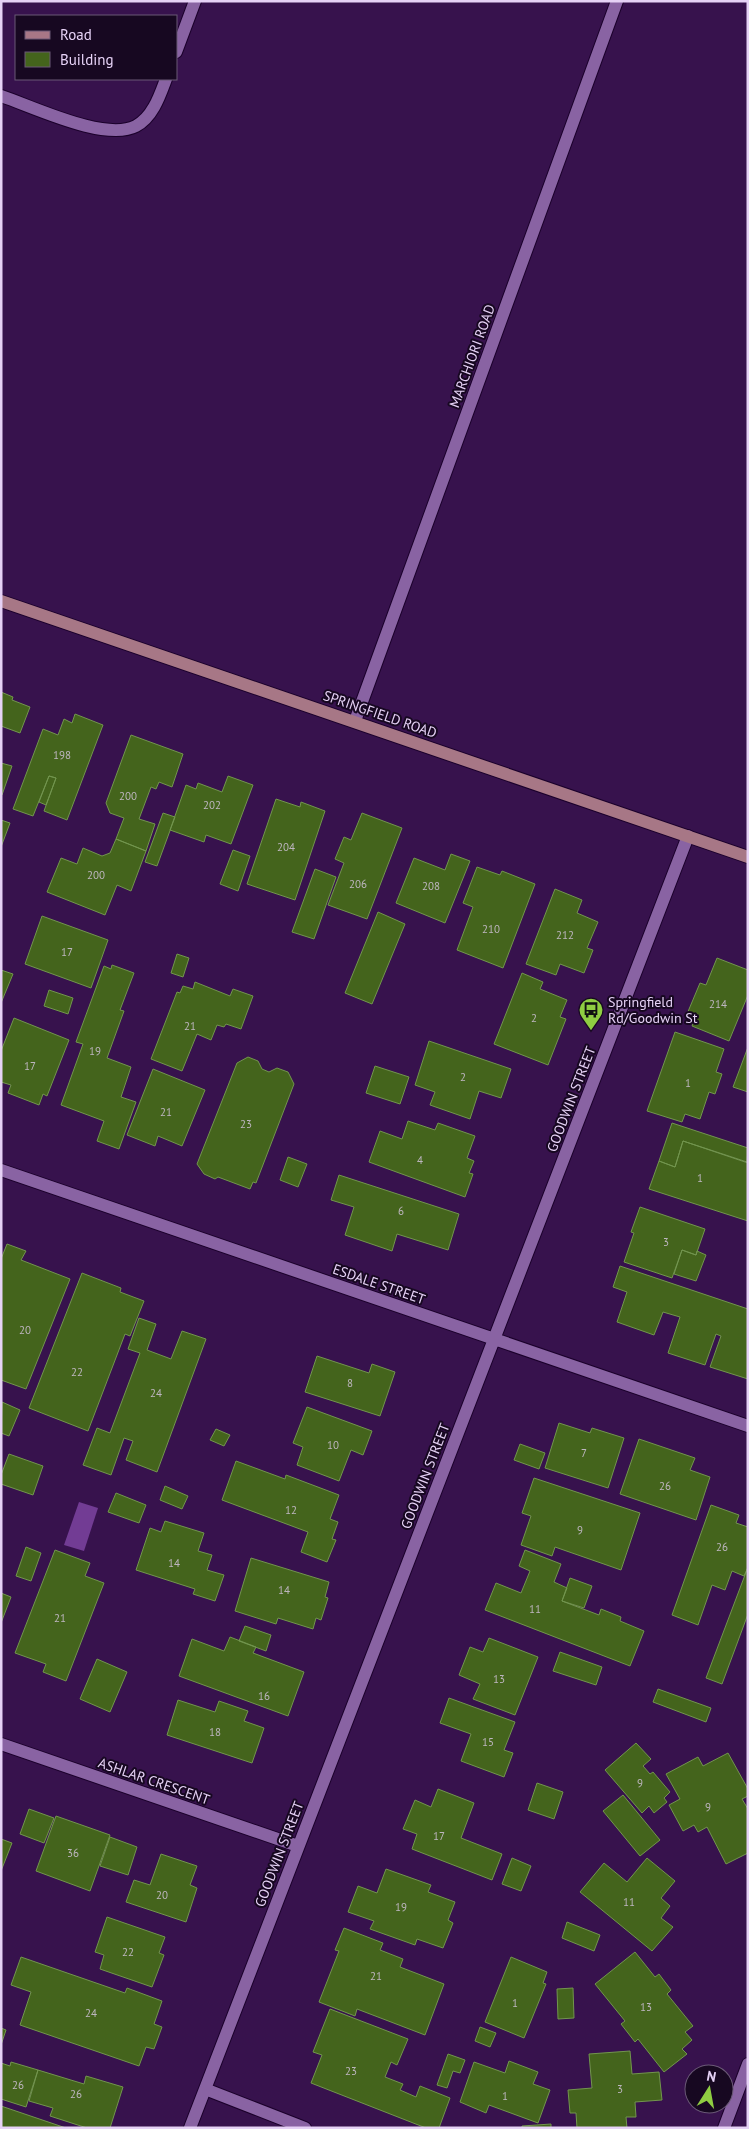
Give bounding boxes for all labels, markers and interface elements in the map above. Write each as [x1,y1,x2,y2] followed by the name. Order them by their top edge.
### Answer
[15,15,178,80] legend
[60,25,92,44] text: Road
[60,50,114,69] text: Building
[445,302,499,410] street label: MARCHIORI ROAD
[321,686,439,742] street label: SPRINGFIELD ROAD
[53,748,71,762] house number: 198
[119,789,137,803] house number: 200
[203,798,221,812] house number: 202
[277,840,295,854] house number: 204
[87,868,105,882] house number: 200
[349,877,367,891] house number: 206
[422,879,440,893] house number: 208
[482,922,500,936] house number: 210
[556,928,574,942] house number: 212
[61,945,73,959] house number: 17
[608,993,698,1027] place label: Springfield Rd/Goodwin St
[578,997,604,1031] bus stop icon: Springfield Rd/Goodwin St
[709,997,727,1011] house number: 214
[531,1011,537,1025] house number: 2
[184,1019,196,1033] house number: 21
[543,1043,600,1154] street label: GOODWIN STREET
[89,1044,101,1058] house number: 19
[24,1059,36,1073] house number: 17
[460,1070,466,1084] house number: 2
[685,1076,691,1090] house number: 1
[160,1105,172,1119] house number: 21
[240,1117,252,1131] house number: 23
[417,1153,423,1167] house number: 4
[697,1171,703,1185] house number: 1
[398,1204,404,1218] house number: 6
[663,1235,669,1249] house number: 3
[330,1260,428,1308] street label: ESDALE STREET
[19,1323,31,1337] house number: 20
[71,1365,83,1379] house number: 22
[347,1376,353,1390] house number: 8
[150,1386,162,1400] house number: 24
[397,1420,454,1531] street label: GOODWIN STREET
[327,1438,339,1452] house number: 10
[581,1446,587,1460] house number: 7
[659,1479,671,1493] house number: 26
[285,1503,297,1517] house number: 12
[577,1523,583,1537] house number: 9
[716,1540,728,1554] house number: 26
[168,1556,180,1570] house number: 14
[278,1583,290,1597] house number: 14
[529,1602,541,1616] house number: 11
[54,1611,66,1625] house number: 21
[493,1672,505,1686] house number: 13
[258,1689,270,1703] house number: 16
[209,1725,221,1739] house number: 18
[482,1735,494,1749] house number: 15
[96,1754,212,1809] street label: ASHLAR CRESCENT
[637,1776,643,1790] house number: 9
[251,1798,308,1909] street label: GOODWIN STREET
[705,1800,711,1814] house number: 9
[433,1829,445,1843] house number: 17
[67,1846,79,1860] house number: 36
[156,1888,168,1902] house number: 20
[623,1895,635,1909] house number: 11
[395,1900,407,1914] house number: 19
[122,1945,134,1959] house number: 22
[370,1969,382,1983] house number: 21
[512,1996,518,2010] house number: 1
[640,2000,652,2014] house number: 13
[85,2006,97,2020] house number: 24
[345,2064,357,2078] house number: 23
[684,2064,734,2114] north arrow
[705,2067,718,2086] text: N
[12,2078,24,2092] house number: 26
[617,2082,623,2096] house number: 3
[70,2087,82,2101] house number: 26
[502,2089,508,2103] house number: 1

